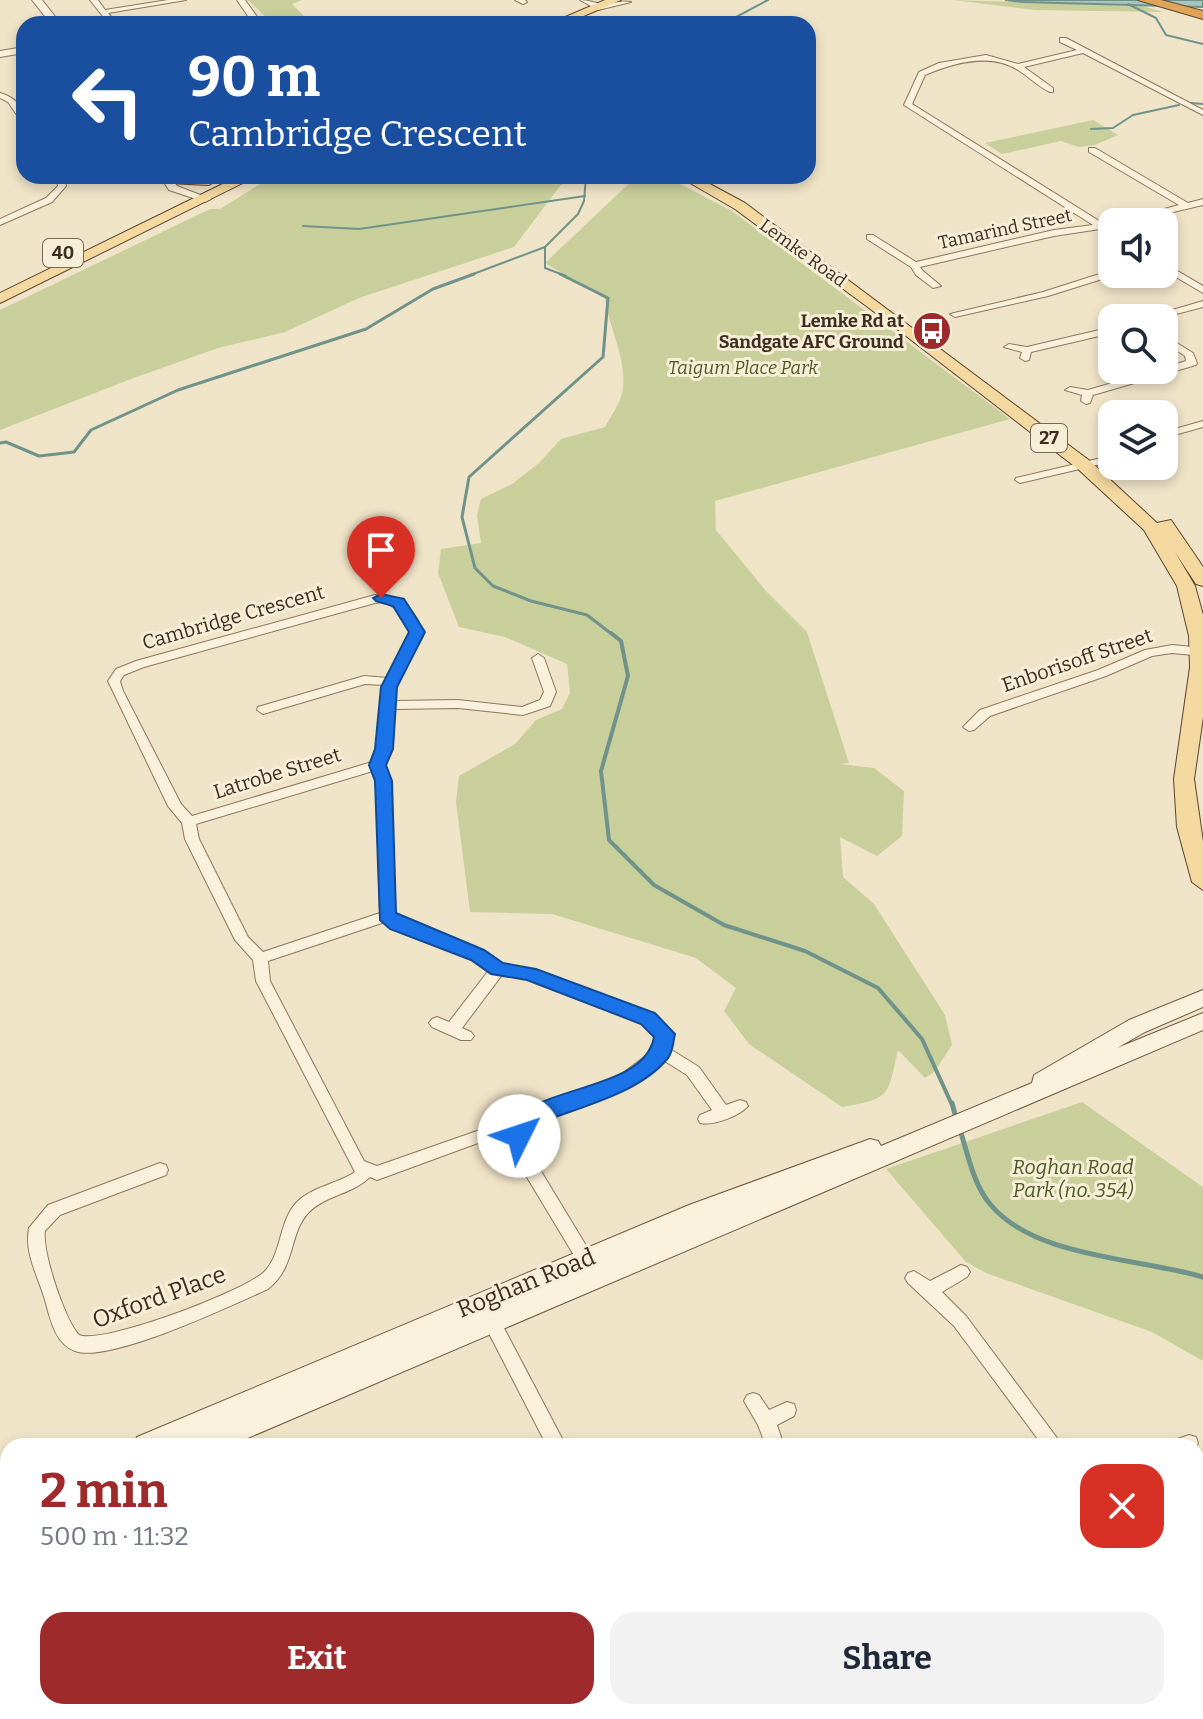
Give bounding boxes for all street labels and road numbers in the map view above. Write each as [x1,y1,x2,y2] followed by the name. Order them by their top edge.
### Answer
[936,204,1074,254] street label: Tamarind Street
[755,214,851,292] street label: Lemke Road
[43,239,83,267] road number: 40
[1031,424,1067,452] road number: 27
[139,580,327,654] street label: Cambridge Crescent
[999,623,1155,697] street label: Enborisoff Street
[210,742,344,804] street label: Latrobe Street
[453,1243,599,1323] street label: Roghan Road
[88,1260,230,1334] street label: Oxford Place

